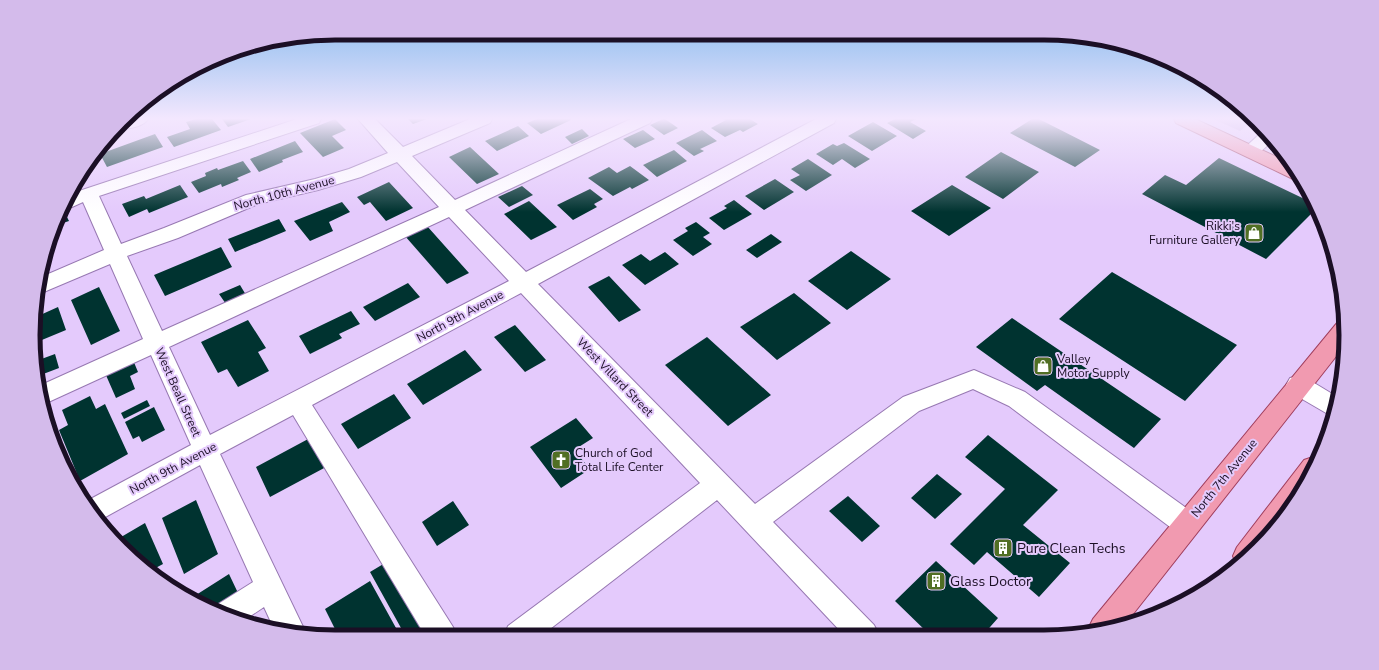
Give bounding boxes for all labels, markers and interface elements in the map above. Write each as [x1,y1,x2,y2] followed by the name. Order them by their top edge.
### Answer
[232,172,336,214] street label: North 10th Avenue
[1149,218,1241,248] place label: Rikki's Furniture Gallery
[1243,222,1265,244] shop icon: Rikki's Furniture Gallery
[414,286,506,346] street label: North 9th Avenue
[573,334,657,420] street label: West Villard Street
[151,345,205,440] street label: West Beall Street
[1056,351,1131,381] place label: Valley Motor Supply
[1032,355,1054,377] shop icon: Valley Motor Supply
[1187,436,1261,520] street label: North 7th Avenue
[127,438,219,498] street label: North 9th Avenue
[575,445,664,475] place label: Church of God Total Life Center
[550,449,572,471] church icon: Church of God Total Life Center
[992,537,1014,559] building icon: Pure Clean Techs
[1017,539,1126,558] place label: Pure Clean Techs
[925,570,947,592] building icon: Glass Doctor
[950,572,1031,591] place label: Glass Doctor

